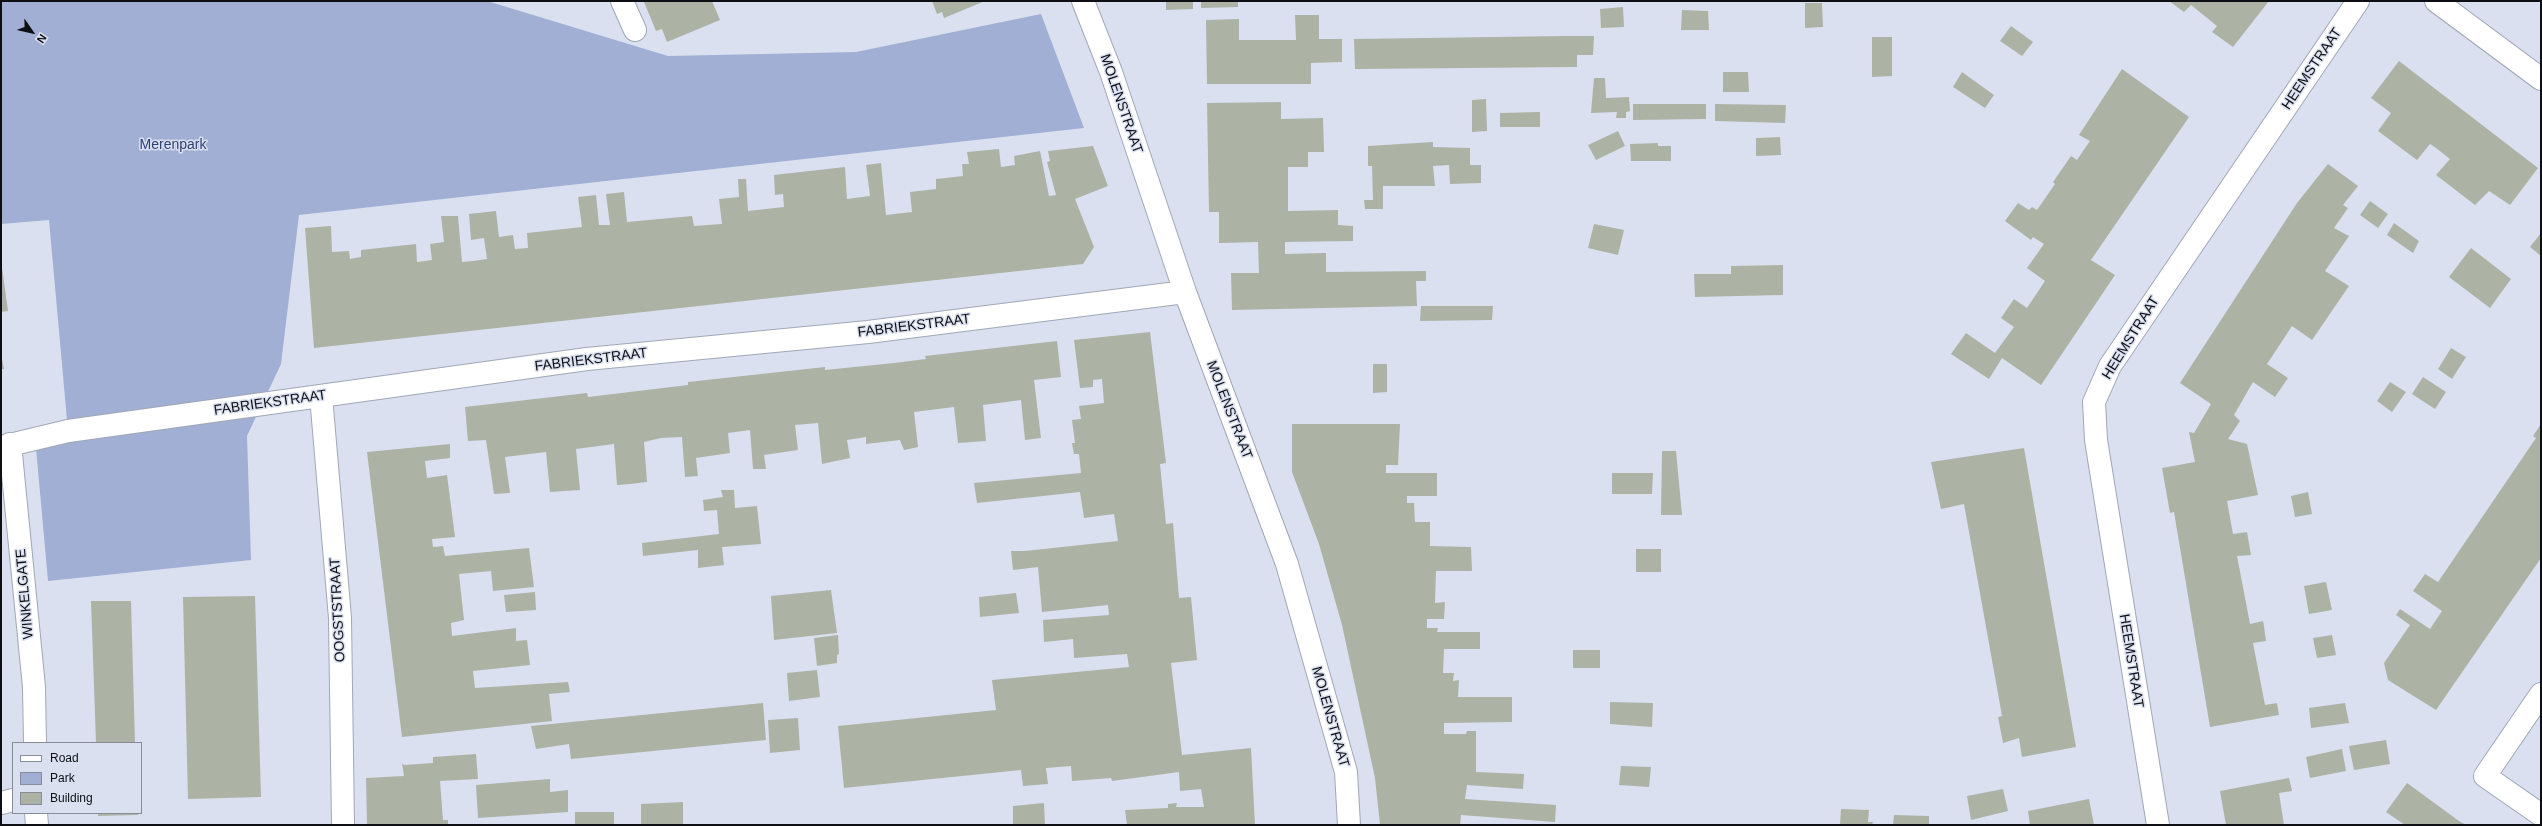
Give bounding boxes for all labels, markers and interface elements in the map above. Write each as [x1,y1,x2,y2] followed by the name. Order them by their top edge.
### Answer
[12,12,52,52] north arrow
[2279,25,2345,113] street label: HEEMSTRAAT
[35,32,49,45] text: N
[1096,52,1146,156] street label: MOLENSTRAAT
[140,137,206,153] park label: Merenpark
[2099,293,2163,383] street label: HEEMSTRAAT
[857,311,971,341] street label: FABRIEKSTRAAT
[534,345,648,375] street label: FABRIEKSTRAAT
[1203,358,1255,462] street label: MOLENSTRAAT
[213,387,327,419] street label: FABRIEKSTRAAT
[13,548,37,640] street label: WINKELGATE
[327,557,349,663] street label: OOGSTSTRAAT
[2115,613,2147,709] street label: HEEMSTRAAT
[1308,665,1352,769] street label: MOLENSTRAAT
[12,742,142,814] legend
[50,751,79,765] text: Road
[50,771,75,785] text: Park
[50,791,93,805] text: Building

